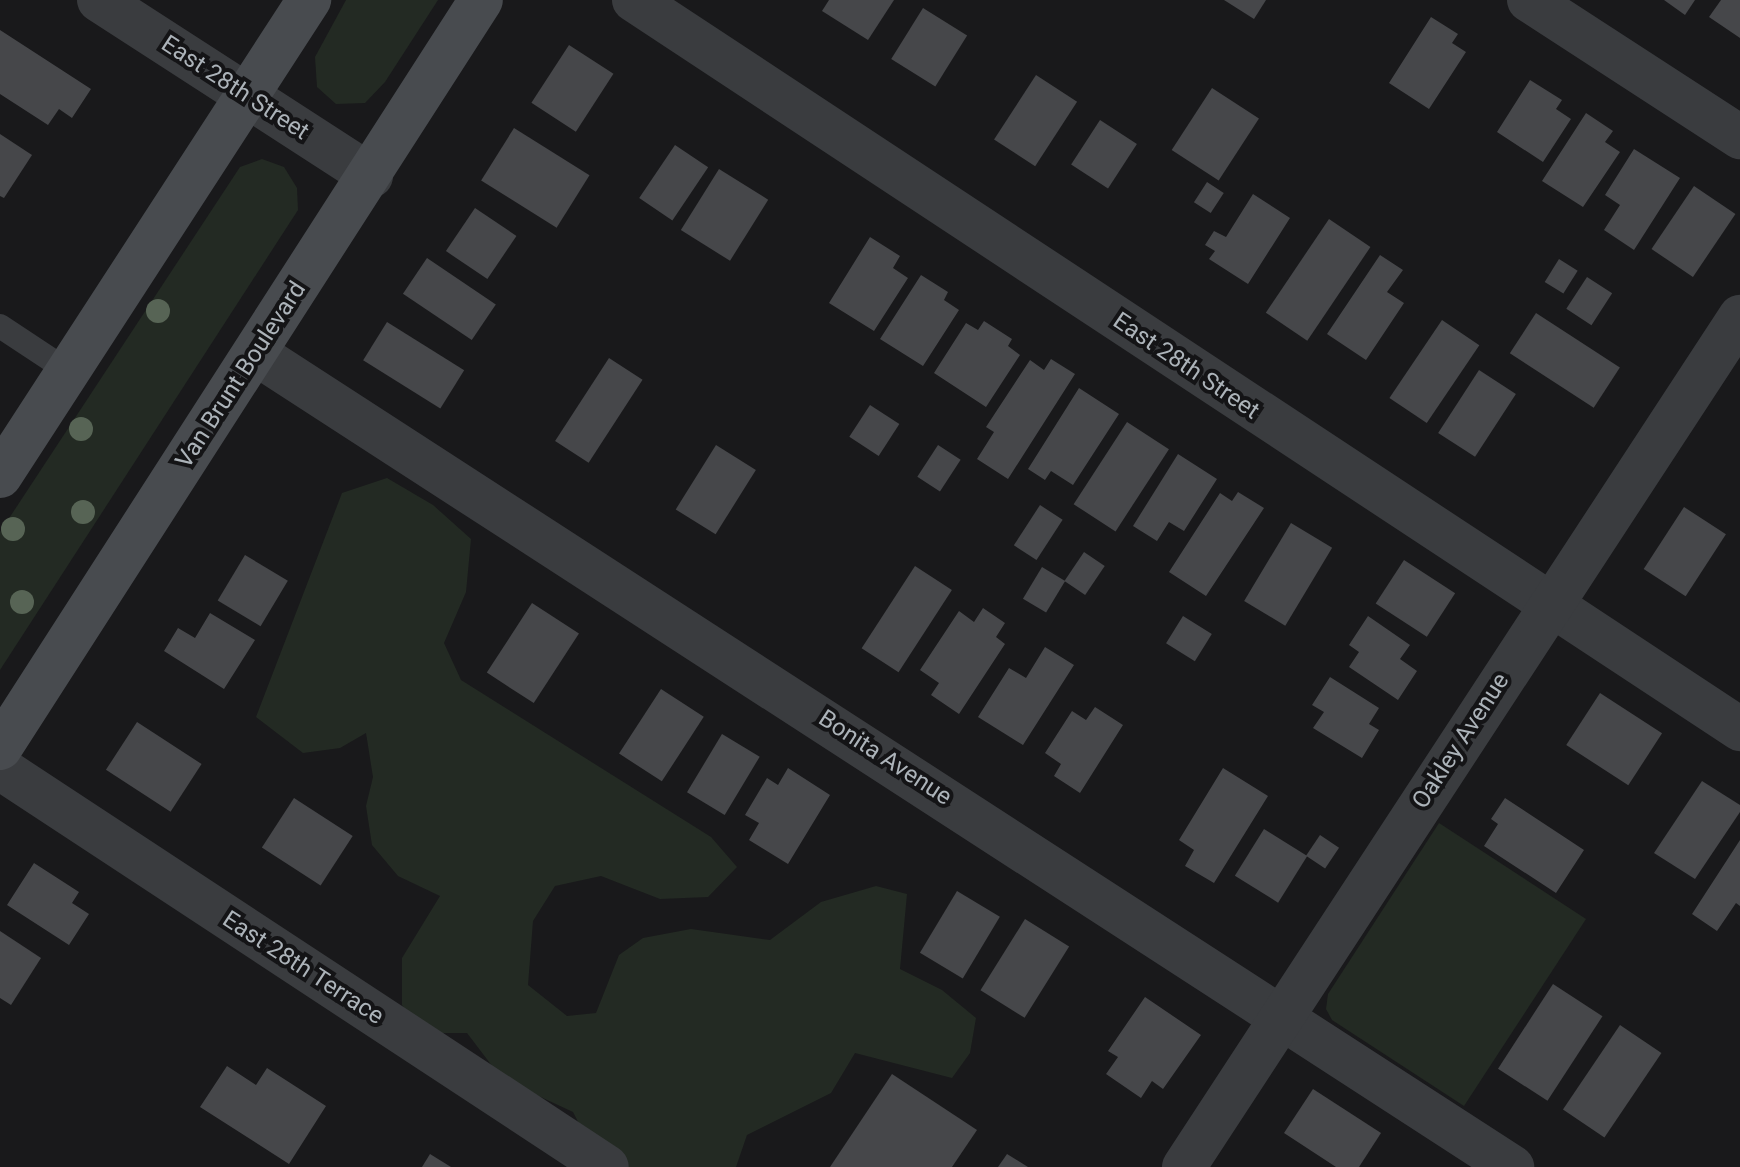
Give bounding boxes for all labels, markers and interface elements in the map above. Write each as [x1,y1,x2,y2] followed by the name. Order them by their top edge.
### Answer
[156,30,314,146] street label: East 28th Street
[170,276,312,474] street label: Van Brunt Boulevard
[1107,306,1265,426] street label: East 28th Street
[1406,668,1516,814] street label: Oakley Avenue
[813,704,957,812] street label: Bonita Avenue
[217,905,389,1031] street label: East 28th Terrace

